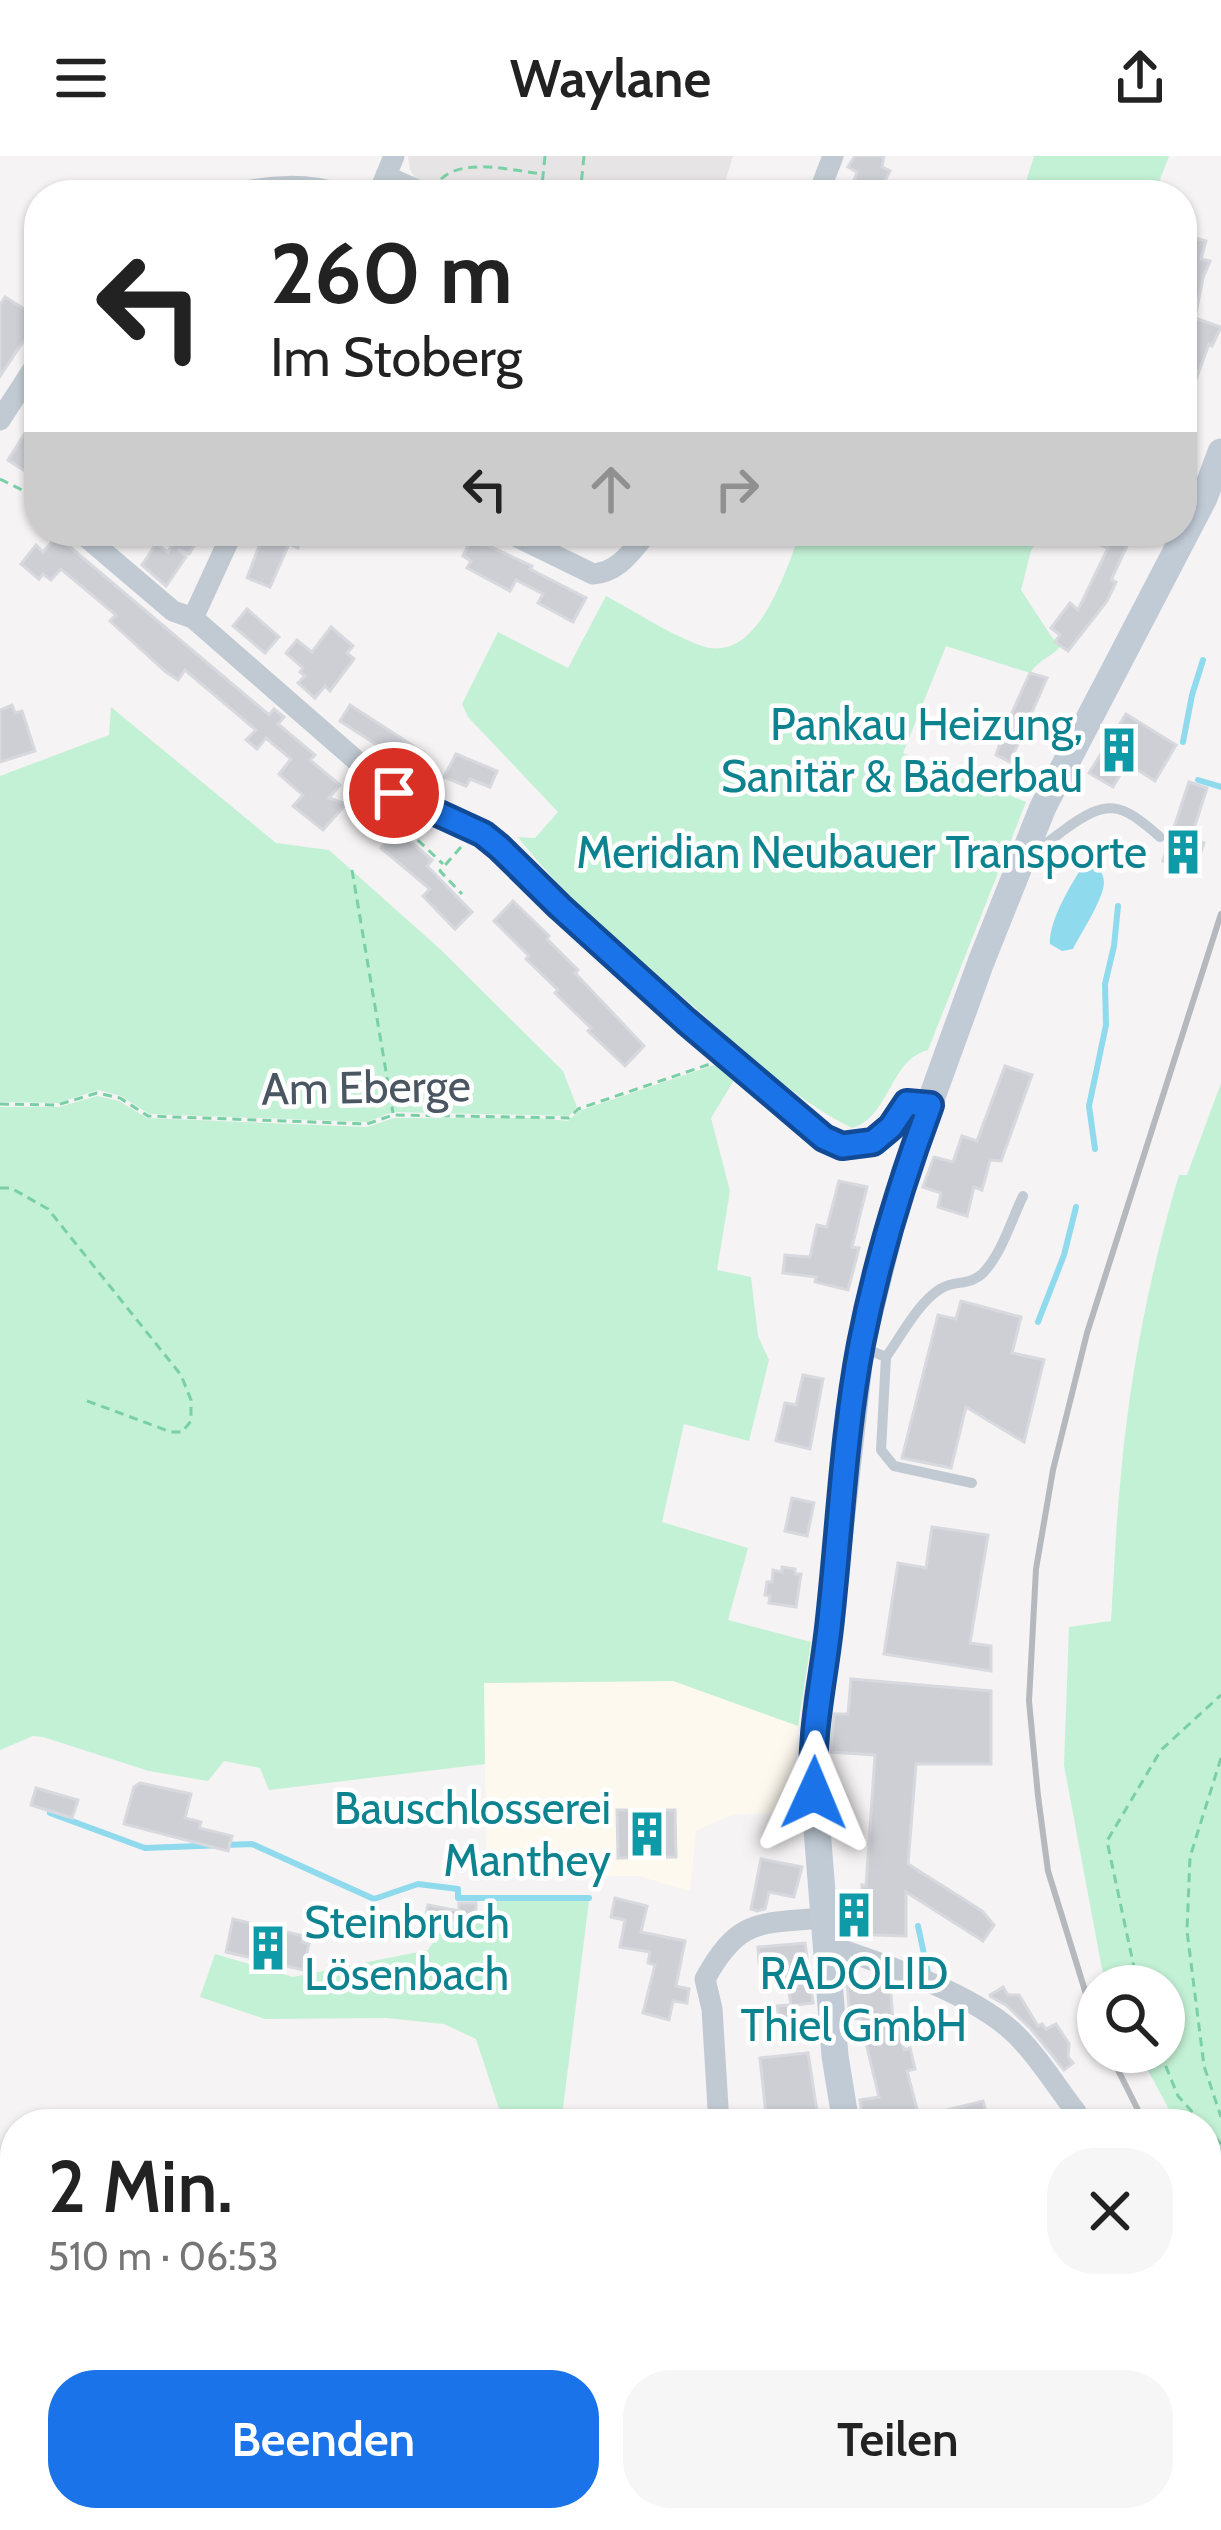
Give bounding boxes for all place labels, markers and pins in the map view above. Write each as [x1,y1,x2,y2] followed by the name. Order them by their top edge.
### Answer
[721,697,1083,803] place label: Pankau Heizung, Sanitär & Bäderbau
[1094,725,1144,775] building icon: Pankau Heizung, Sanitär & Bäderbau
[343,742,445,844] pin
[576,825,1147,879] place label: Meridian Neubauer Transporte
[1158,827,1208,877] building icon: Meridian Neubauer Transporte
[334,1781,611,1887] place label: Bauschlosserei Manthey
[622,1809,672,1859] building icon: Bauschlosserei Manthey
[829,1890,879,1940] building icon: RADOLID Thiel GmbH
[304,1895,510,2001] place label: Steinbruch Lösenbach
[243,1923,293,1973] building icon: Steinbruch Lösenbach
[741,1946,967,2052] place label: RADOLID Thiel GmbH

